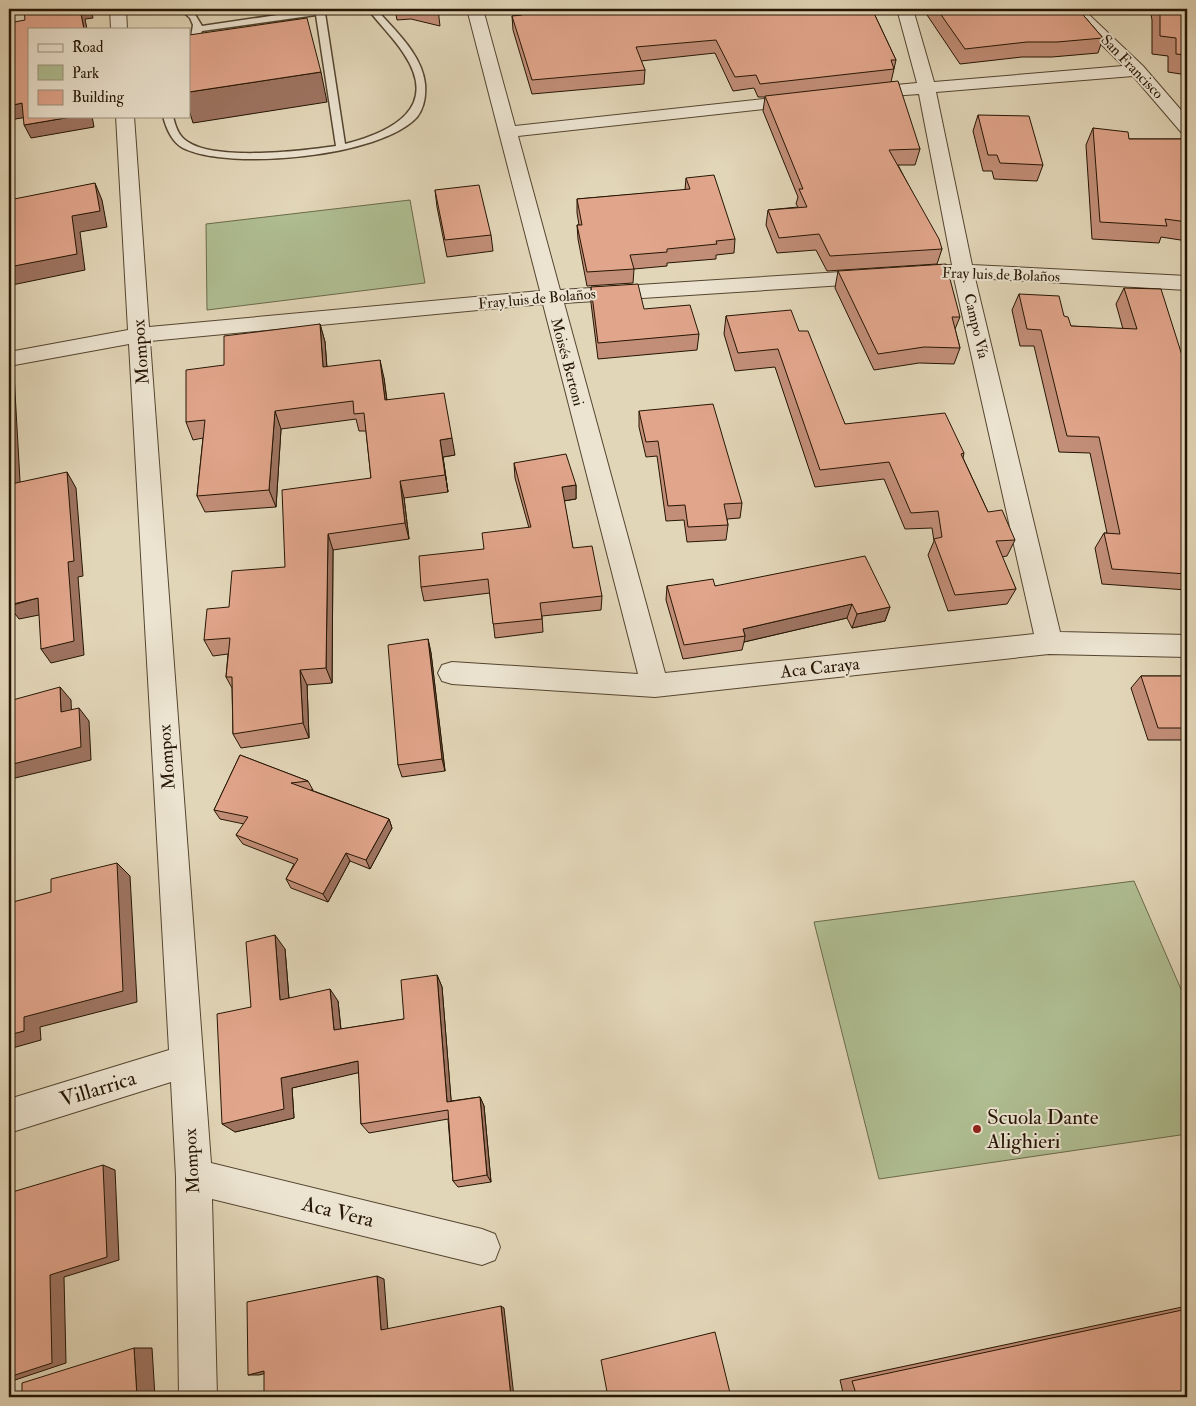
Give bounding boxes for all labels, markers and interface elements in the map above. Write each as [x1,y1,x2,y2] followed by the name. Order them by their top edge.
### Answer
[28,28,190,118] legend
[1097,31,1167,103] street label: San Francisco
[72,38,104,57] text: Road
[72,64,99,83] text: Park
[72,88,124,107] text: Building
[942,263,1060,287] street label: Fray luis de Bolaños
[477,284,597,314] street label: Fray luis de Bolaños
[958,292,993,361] street label: Campo Vía
[546,316,588,408] street label: Moisés Bertoni
[127,319,155,385] street label: Mompox
[778,652,861,684] street label: Aca Caraya
[153,724,181,790] street label: Mompox
[57,1065,140,1113] street label: Villarrica
[986,1104,1099,1155] place label: Scuola Dante Alighieri
[971,1123,983,1135] marker: Scuola Dante Alighieri
[179,1128,205,1194] street label: Mompox
[298,1190,377,1234] street label: Aca Vera

